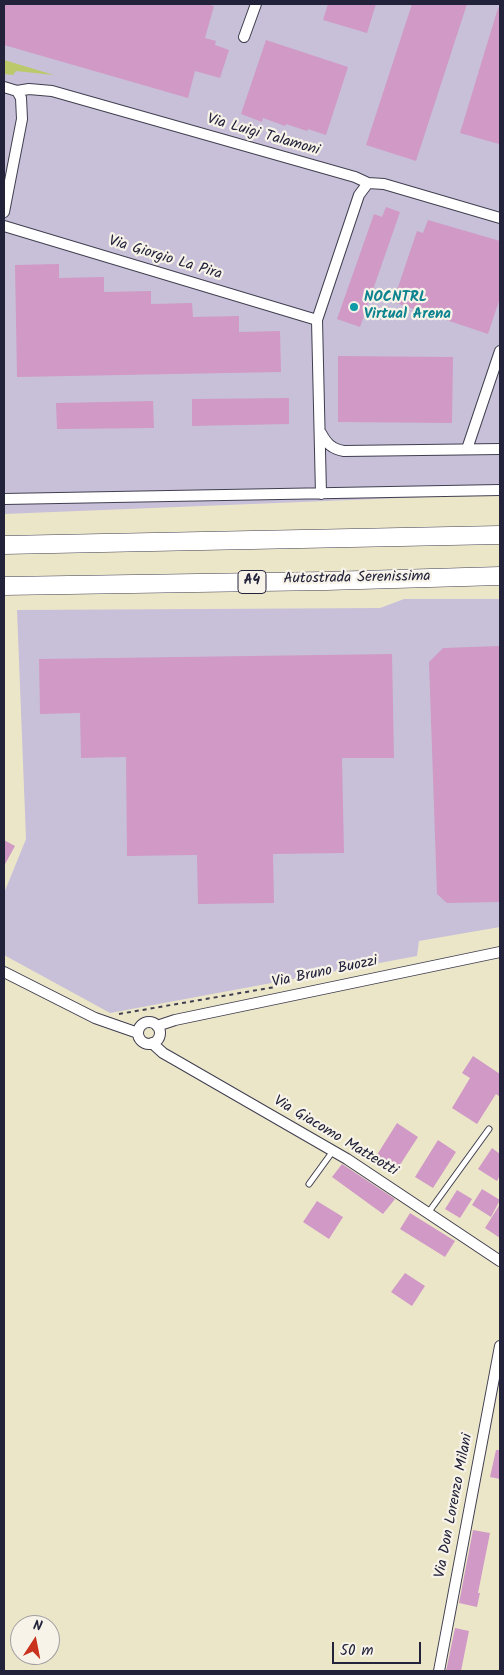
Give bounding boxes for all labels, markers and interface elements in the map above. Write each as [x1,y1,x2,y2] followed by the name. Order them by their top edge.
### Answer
[205,111,321,161] street label: Via Luigi Talamoni
[106,233,224,285] street label: Via Giorgio La Pira
[364,289,451,324] place label: NOCNTRL Virtual Arena
[348,301,360,313] marker: NOCNTRL Virtual Arena
[283,569,431,589] street label: Autostrada Serenissima
[238,570,266,594] road number: A4
[271,953,379,993] street label: Via Bruno Buozzi
[270,1093,400,1181] street label: Via Giacomo Matteotti
[432,1432,478,1580] street label: Via Don Lorenzo Milani
[10,1615,60,1665] north arrow
[31,1615,44,1638] text: N
[334,1632,423,1664] scale bar
[340,1639,374,1663] text: 50 m

